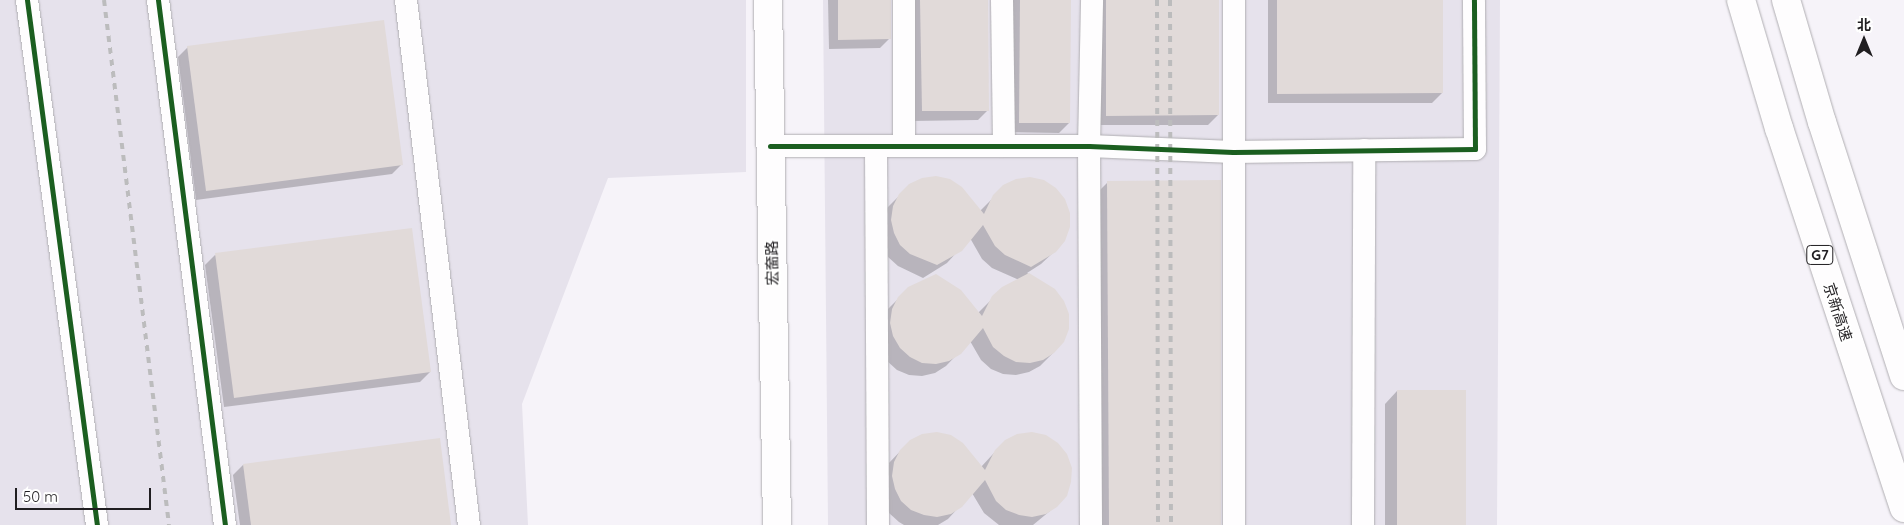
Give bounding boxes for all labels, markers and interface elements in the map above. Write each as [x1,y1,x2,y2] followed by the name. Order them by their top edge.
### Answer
[1839,15,1889,65] north arrow
[1857,16,1871,34] text: 北
[763,240,781,286] street label: 宏奤路
[1806,244,1834,266] road number: G7
[1820,281,1856,343] street label: 京新高速
[18,478,154,510] scale bar
[23,487,58,506] text: 50 m

